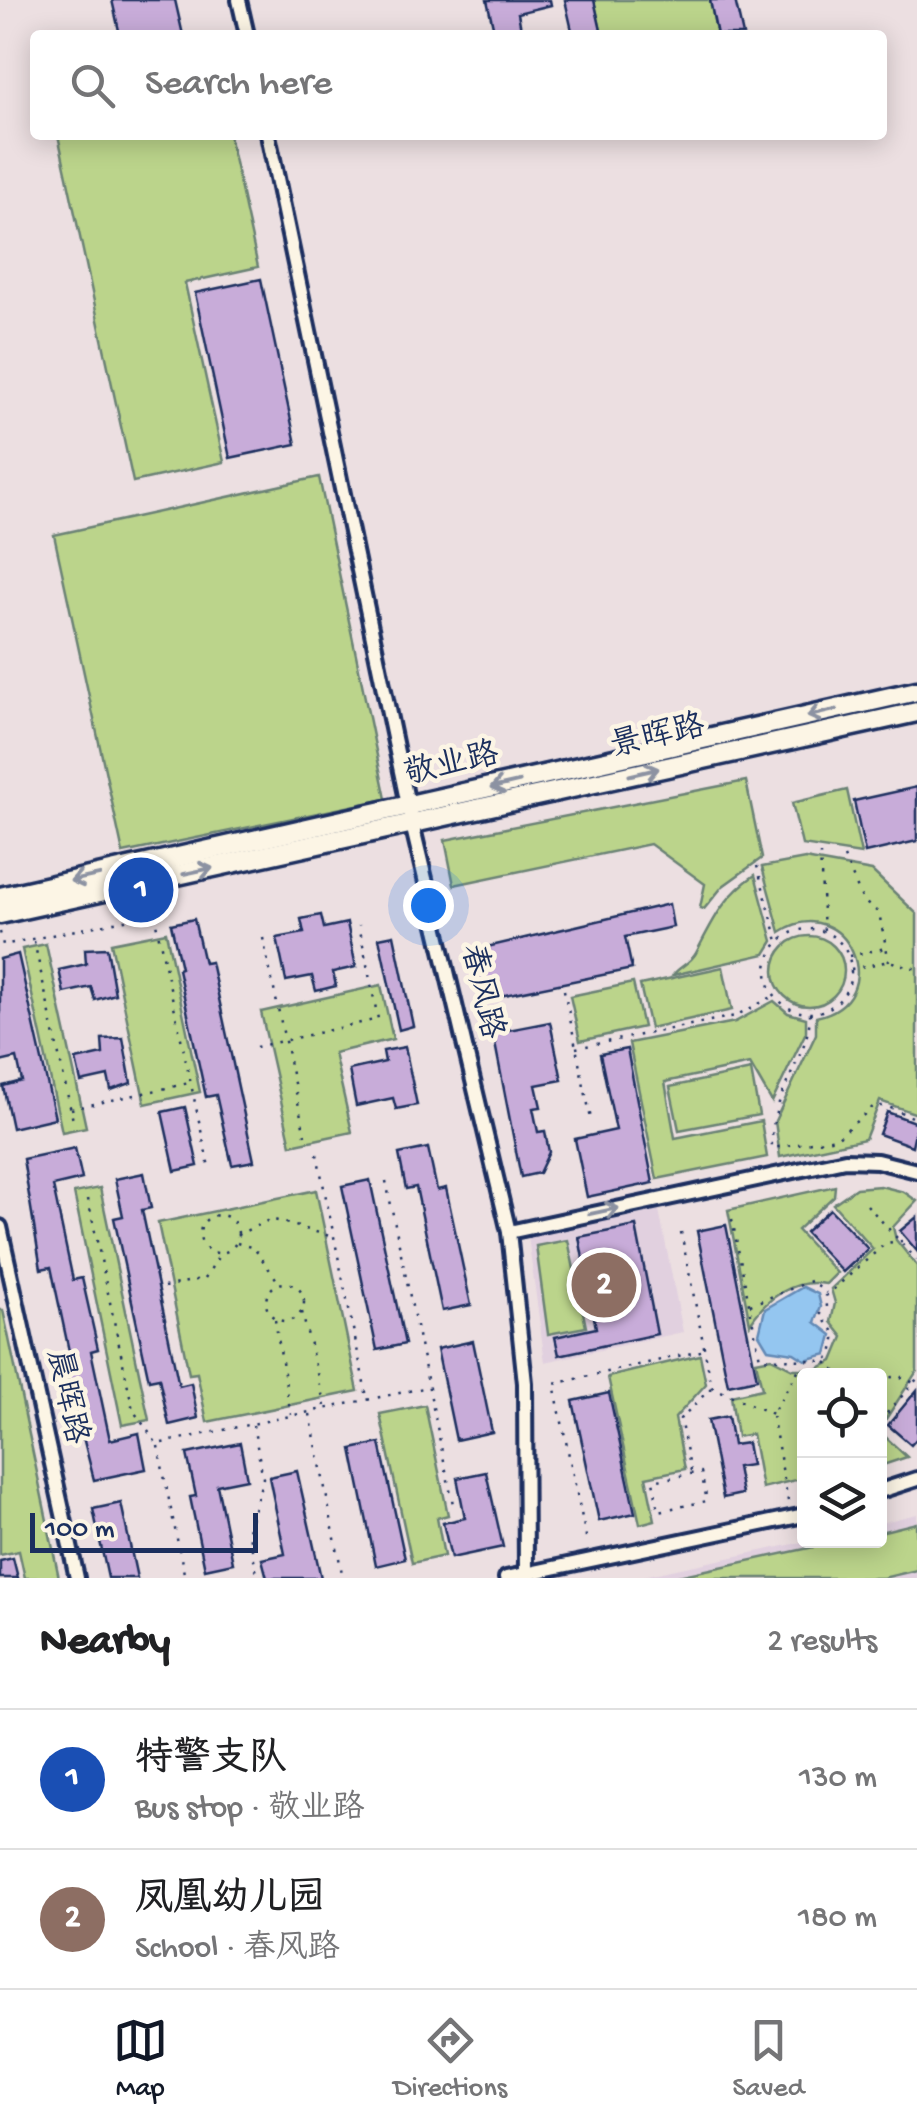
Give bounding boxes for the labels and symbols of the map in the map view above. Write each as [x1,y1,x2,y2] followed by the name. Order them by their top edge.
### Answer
[807,705,839,723] one-way arrow
[606,707,709,767] street label: 景晖路
[400,735,503,795] street label: 敬业路
[627,762,659,780] one-way arrow
[490,777,522,795] one-way arrow
[108,852,174,928] pin: 1
[181,860,213,879] one-way arrow
[70,870,102,888] one-way arrow
[403,880,454,931] your location
[451,940,511,1043] street label: 春风路
[587,1201,619,1220] one-way arrow
[572,1248,636,1322] pin: 2
[36,1346,96,1448] street label: 晨晖路
[30,1508,258,1552] scale bar

